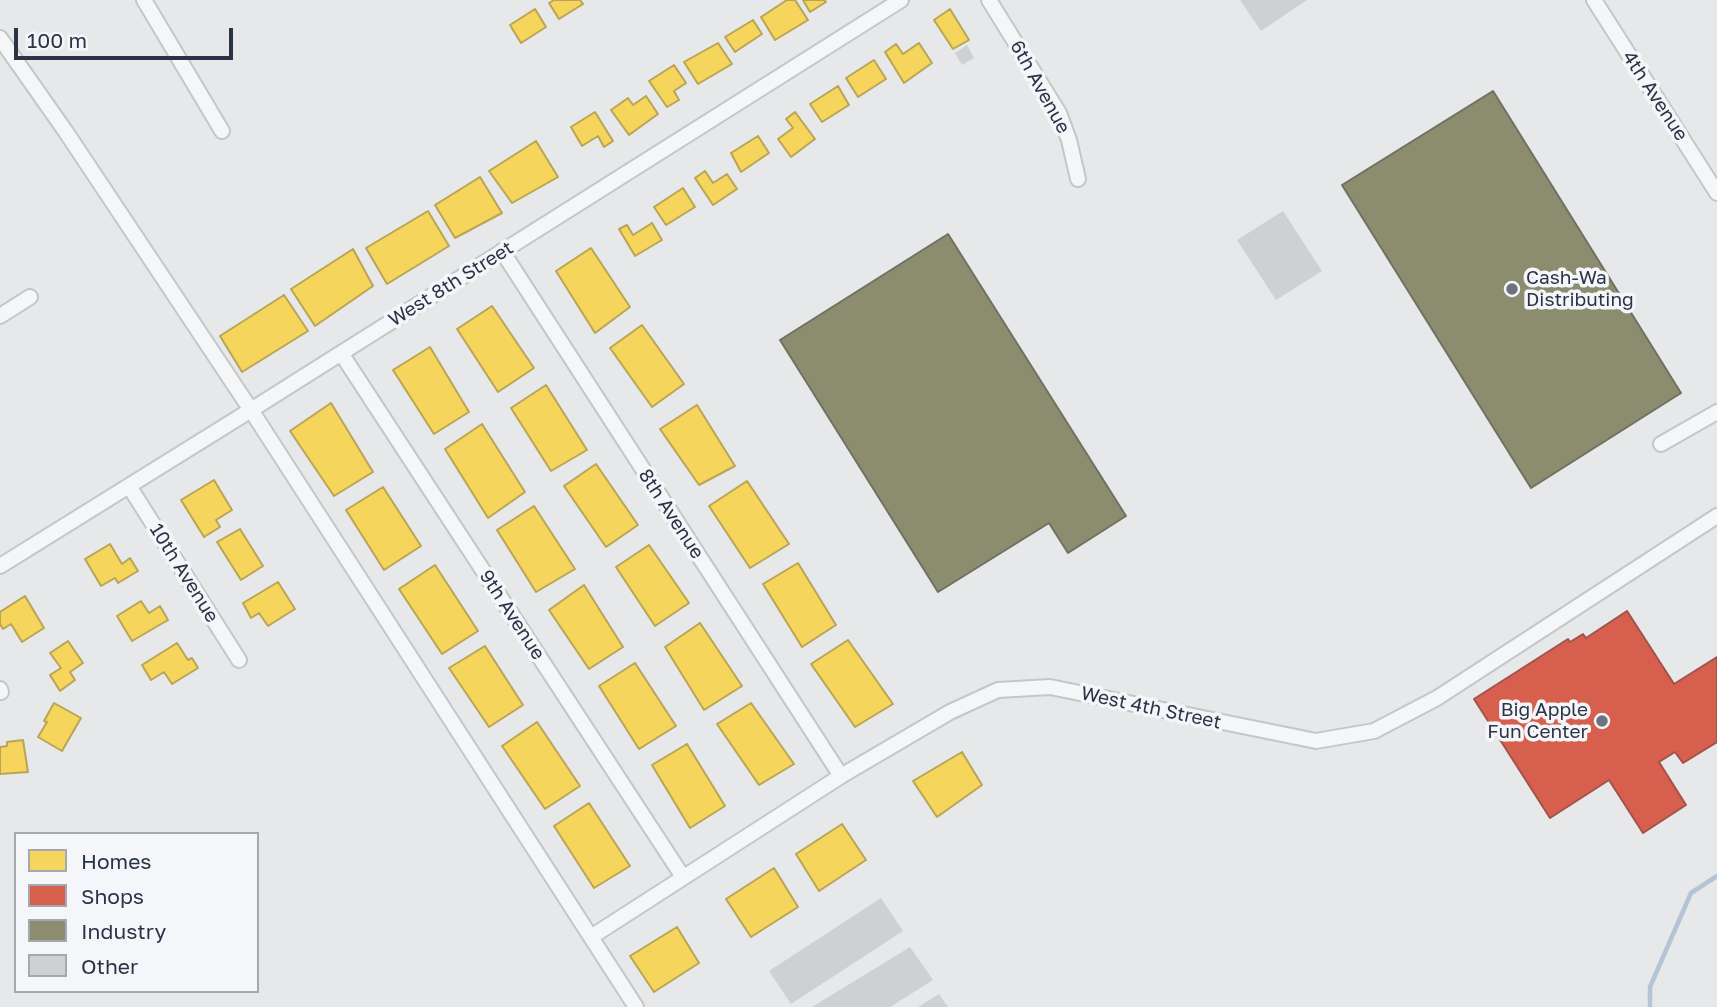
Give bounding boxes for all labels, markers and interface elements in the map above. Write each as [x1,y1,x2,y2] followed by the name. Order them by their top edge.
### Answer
[18,14,236,58] scale bar
[27,27,87,53] text: 100 m
[1005,37,1075,137] street label: 6th Avenue
[1617,47,1693,145] street label: 4th Avenue
[384,237,518,331] street label: West 8th Street
[1526,267,1634,311] place label: Cash-Wa Distributing
[1504,281,1520,297] marker: Cash-Wa Distributing
[633,465,709,563] street label: 8th Avenue
[145,519,223,627] street label: 10th Avenue
[474,566,550,664] street label: 9th Avenue
[1079,682,1223,734] street label: West 4th Street
[1487,699,1588,743] place label: Big Apple Fun Center
[1594,713,1610,729] marker: Big Apple Fun Center
[14,832,259,993] legend
[81,848,151,874] text: Homes
[81,883,144,909] text: Shops
[81,918,166,944] text: Industry
[81,953,138,979] text: Other

